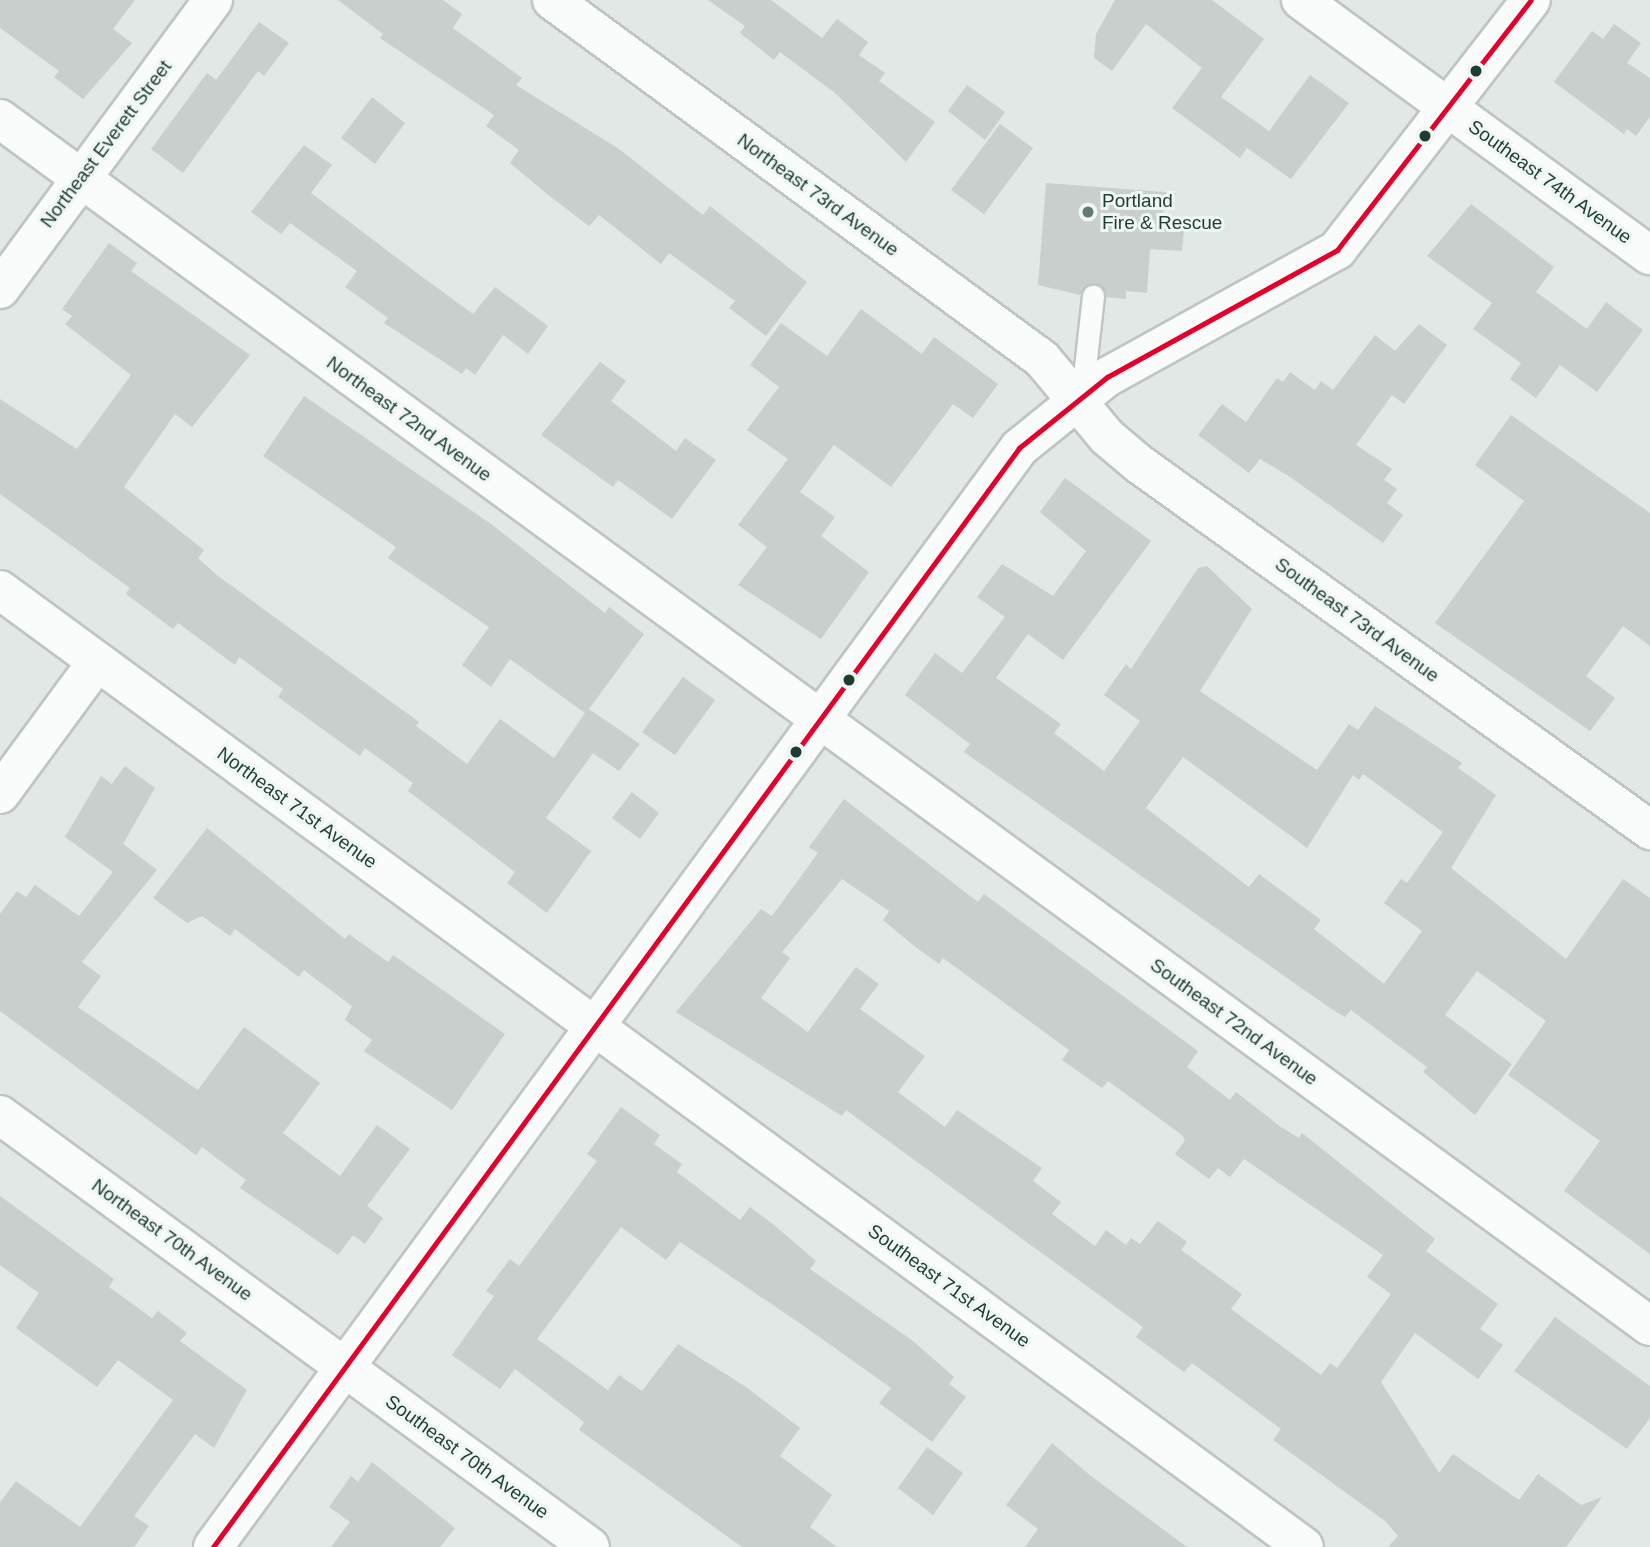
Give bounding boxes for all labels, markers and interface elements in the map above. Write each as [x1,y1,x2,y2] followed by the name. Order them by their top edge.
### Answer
[36,56,176,232] street label: Northeast Everett Street
[1469,64,1483,78] unlabelled marker
[1464,115,1636,249] street label: Southeast 74th Avenue
[732,128,904,262] street label: Northeast 73rd Avenue
[1418,129,1432,143] unlabelled marker
[1102,190,1222,234] place label: Portland Fire & Rescue
[1080,204,1096,220] marker: Portland Fire & Rescue
[322,351,496,487] street label: Northeast 72nd Avenue
[1270,553,1444,687] street label: Southeast 73rd Avenue
[842,673,856,687] unlabelled marker
[212,742,382,874] street label: Northeast 71st Avenue
[789,745,803,759] unlabelled marker
[1145,953,1323,1091] street label: Southeast 72nd Avenue
[87,1174,257,1306] street label: Northeast 70th Avenue
[863,1219,1035,1353] street label: Southeast 71st Avenue
[381,1390,553,1524] street label: Southeast 70th Avenue

